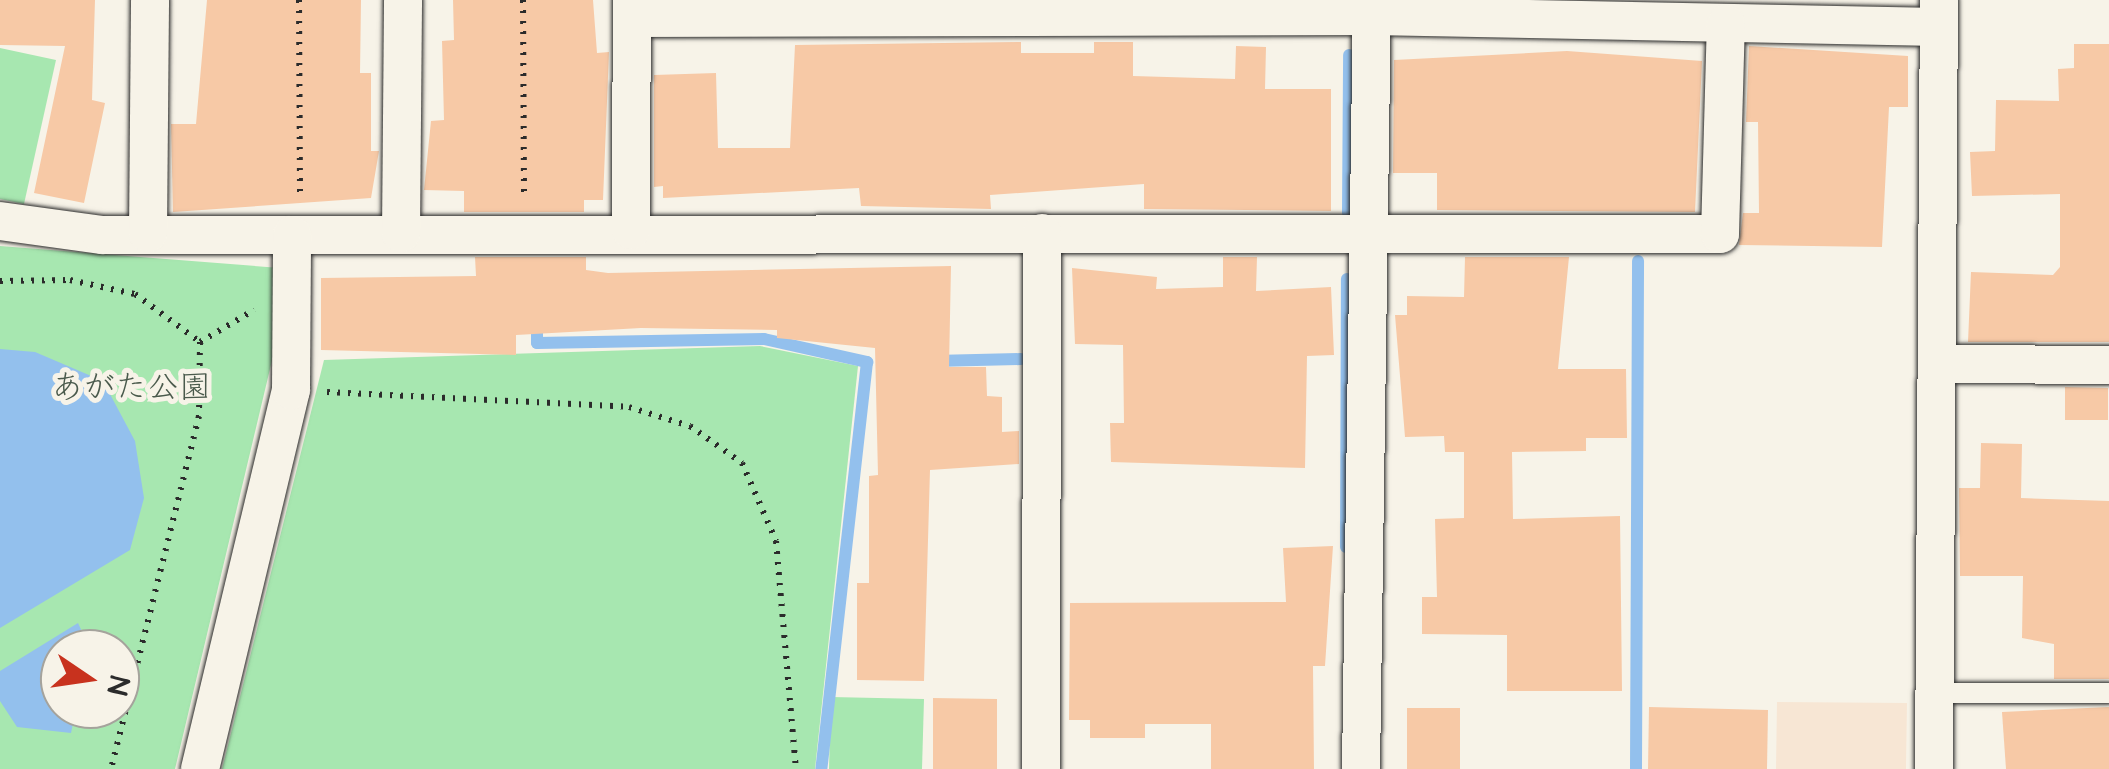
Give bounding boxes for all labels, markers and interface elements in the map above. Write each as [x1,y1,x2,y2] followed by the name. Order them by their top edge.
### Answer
[51,369,211,407] park label: あがた公園
[40,629,140,729] north arrow
[97,672,139,698] text: N

